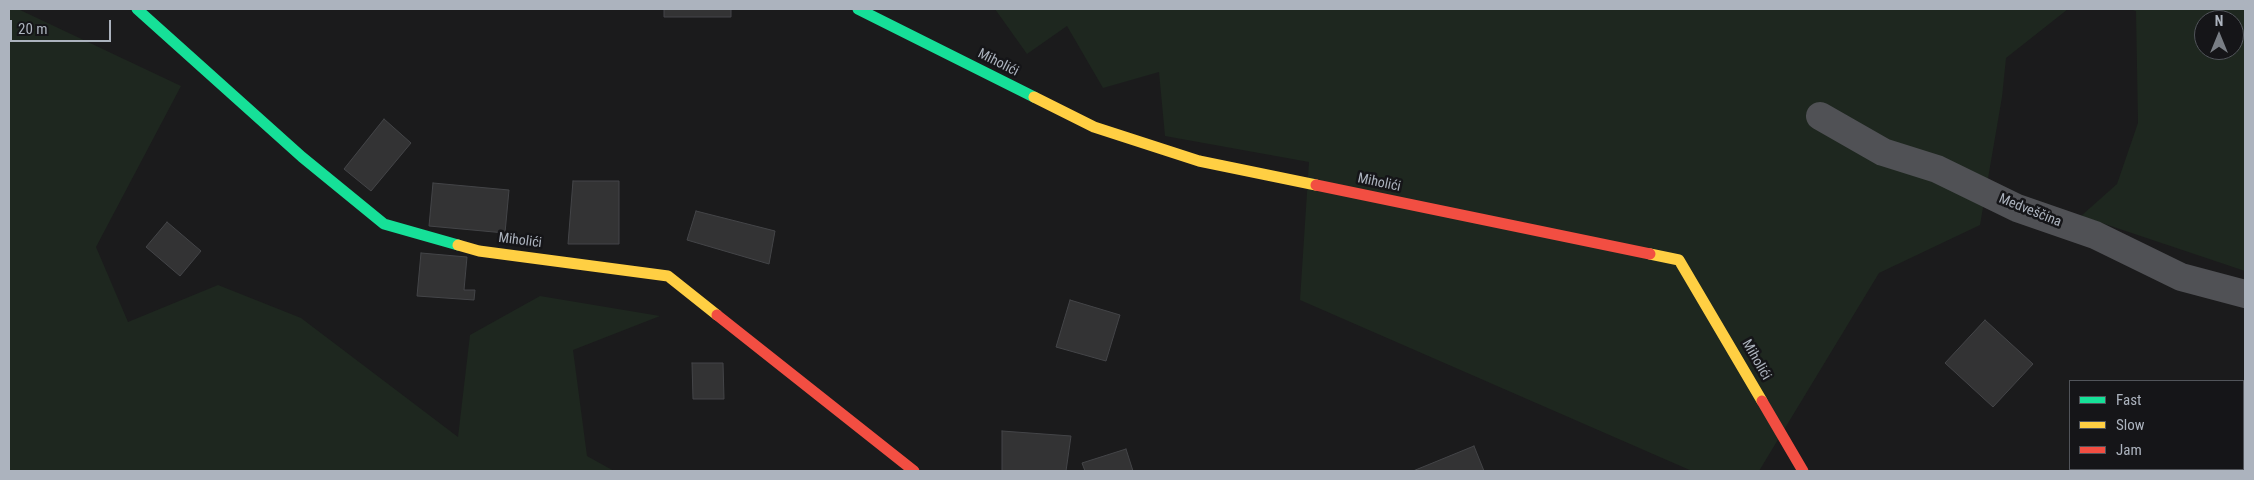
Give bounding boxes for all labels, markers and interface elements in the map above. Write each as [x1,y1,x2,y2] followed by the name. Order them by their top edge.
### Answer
[12,10,114,42] scale bar
[2194,10,2244,60] north arrow
[2215,13,2223,29] text: N
[18,20,48,38] text: 20 m
[975,46,1021,80] street label: Miholići
[1356,170,1402,196] street label: Miholići
[1996,191,2064,231] street label: Medveščina
[497,230,543,252] street label: Miholići
[1738,337,1774,383] street label: Miholići
[2069,380,2244,470] legend
[2116,391,2141,409] text: Fast
[2116,416,2145,434] text: Slow
[2116,441,2142,459] text: Jam

